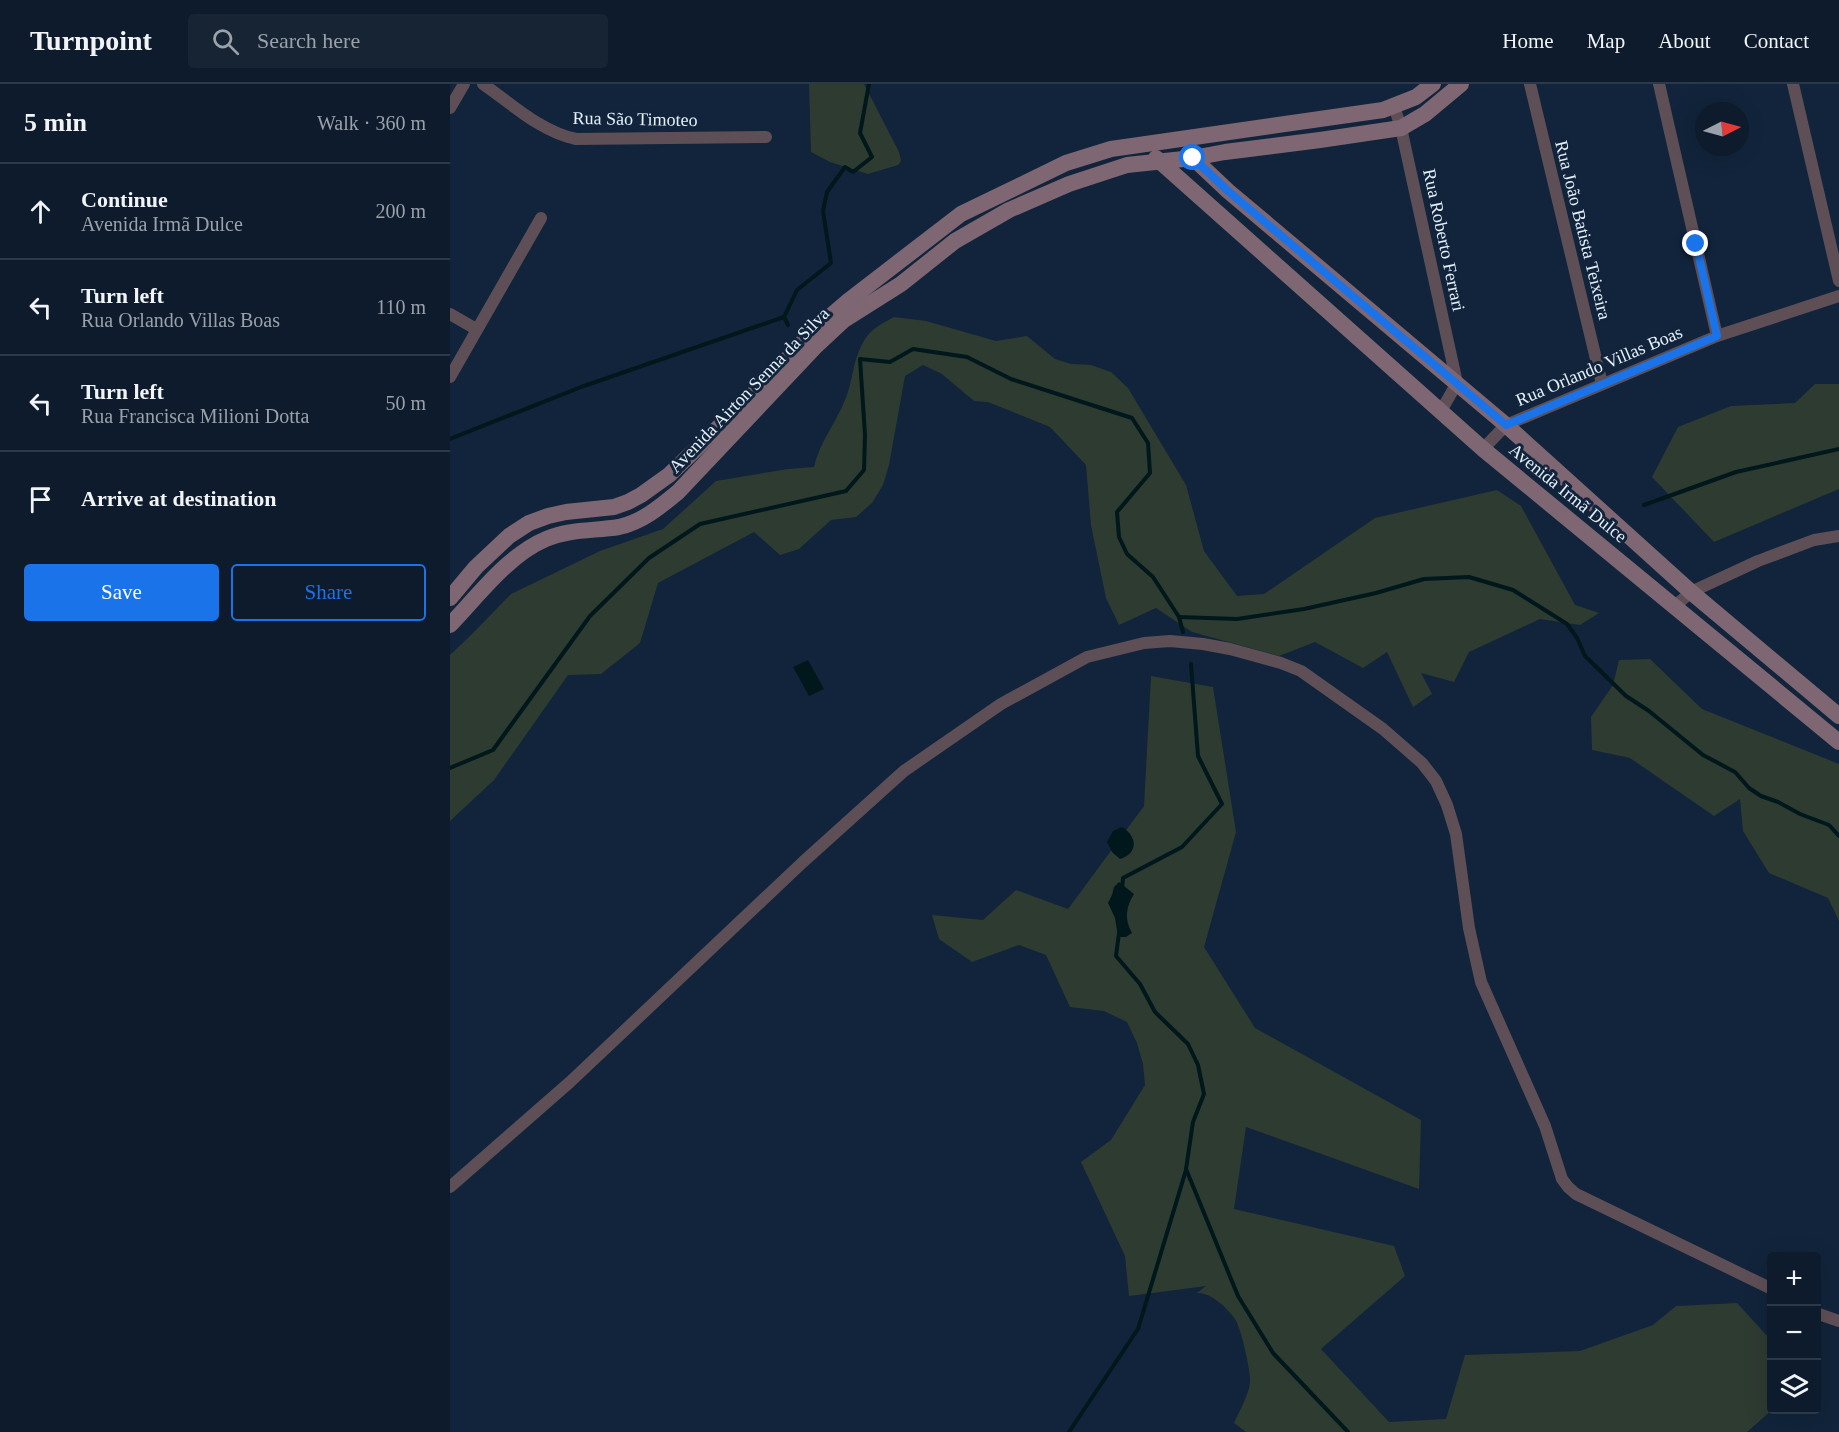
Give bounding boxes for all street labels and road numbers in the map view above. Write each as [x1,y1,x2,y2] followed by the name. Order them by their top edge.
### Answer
[572,108,698,130] street label: Rua São Timoteo
[1551,138,1615,322] street label: Rua João Batista Teixeira
[1419,167,1469,313] street label: Rua Roberto Ferrari
[665,303,833,477] street label: Avenida Airton Senna da Silva
[1513,322,1685,410] street label: Rua Orlando Villas Boas
[1505,439,1631,547] street label: Avenida Irmã Dulce

